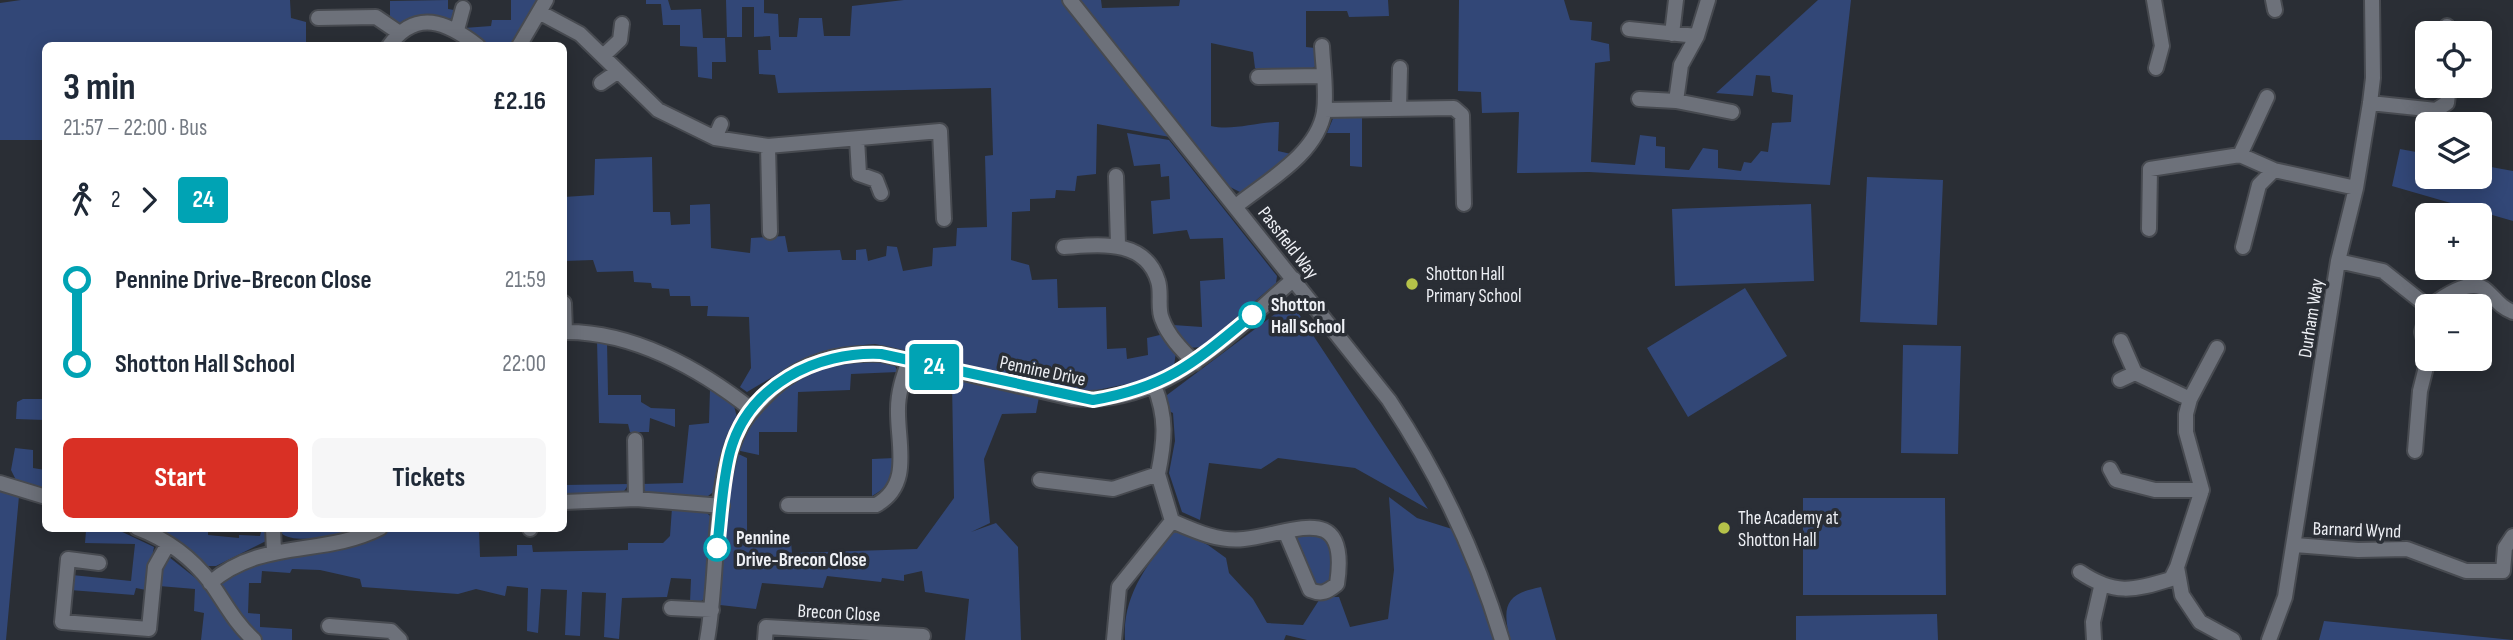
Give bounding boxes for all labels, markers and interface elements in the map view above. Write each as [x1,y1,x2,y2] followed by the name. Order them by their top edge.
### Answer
[2415,21,2492,371] map controls
[2415,21,2492,98] button: locate
[63,65,136,110] text: 3 min
[493,86,546,117] text: £2.16
[2415,112,2492,189] button: layers
[63,114,207,142] text: 21:57 – 22:00 · Bus
[63,181,101,219] icon: walk
[130,181,168,219] icon: forward
[192,185,214,214] text: 24
[111,186,120,214] text: 2
[1252,202,1324,284] street label: Passfield Way
[2415,203,2492,280] button: +
[1426,263,1522,308] place label: Shotton Hall Primary School
[115,265,372,296] text: Pennine Drive-Brecon Close
[505,266,546,294] text: 21:59
[1404,276,1420,292] marker: Shotton Hall Primary School
[2294,276,2329,359] street label: Durham Way
[1271,294,1345,339] place label: Shotton Hall School
[2415,294,2492,371] button: −
[1239,302,1265,328] marker: Shotton Hall School
[902,344,965,390] line badge: 24
[115,349,295,380] text: Shotton Hall School
[502,350,546,378] text: 22:00
[998,351,1088,392] street label: Pennine Drive
[923,352,945,381] text: 24
[63,438,298,518] button: Start
[312,438,546,518] button: Tickets
[1738,507,1839,552] place label: The Academy at Shotton Hall
[2312,517,2402,544] street label: Barnard Wynd
[1716,520,1732,536] marker: The Academy at Shotton Hall
[736,527,867,572] place label: Pennine Drive-Brecon Close
[704,535,730,561] marker: Pennine Drive-Brecon Close
[797,600,881,627] street label: Brecon Close

